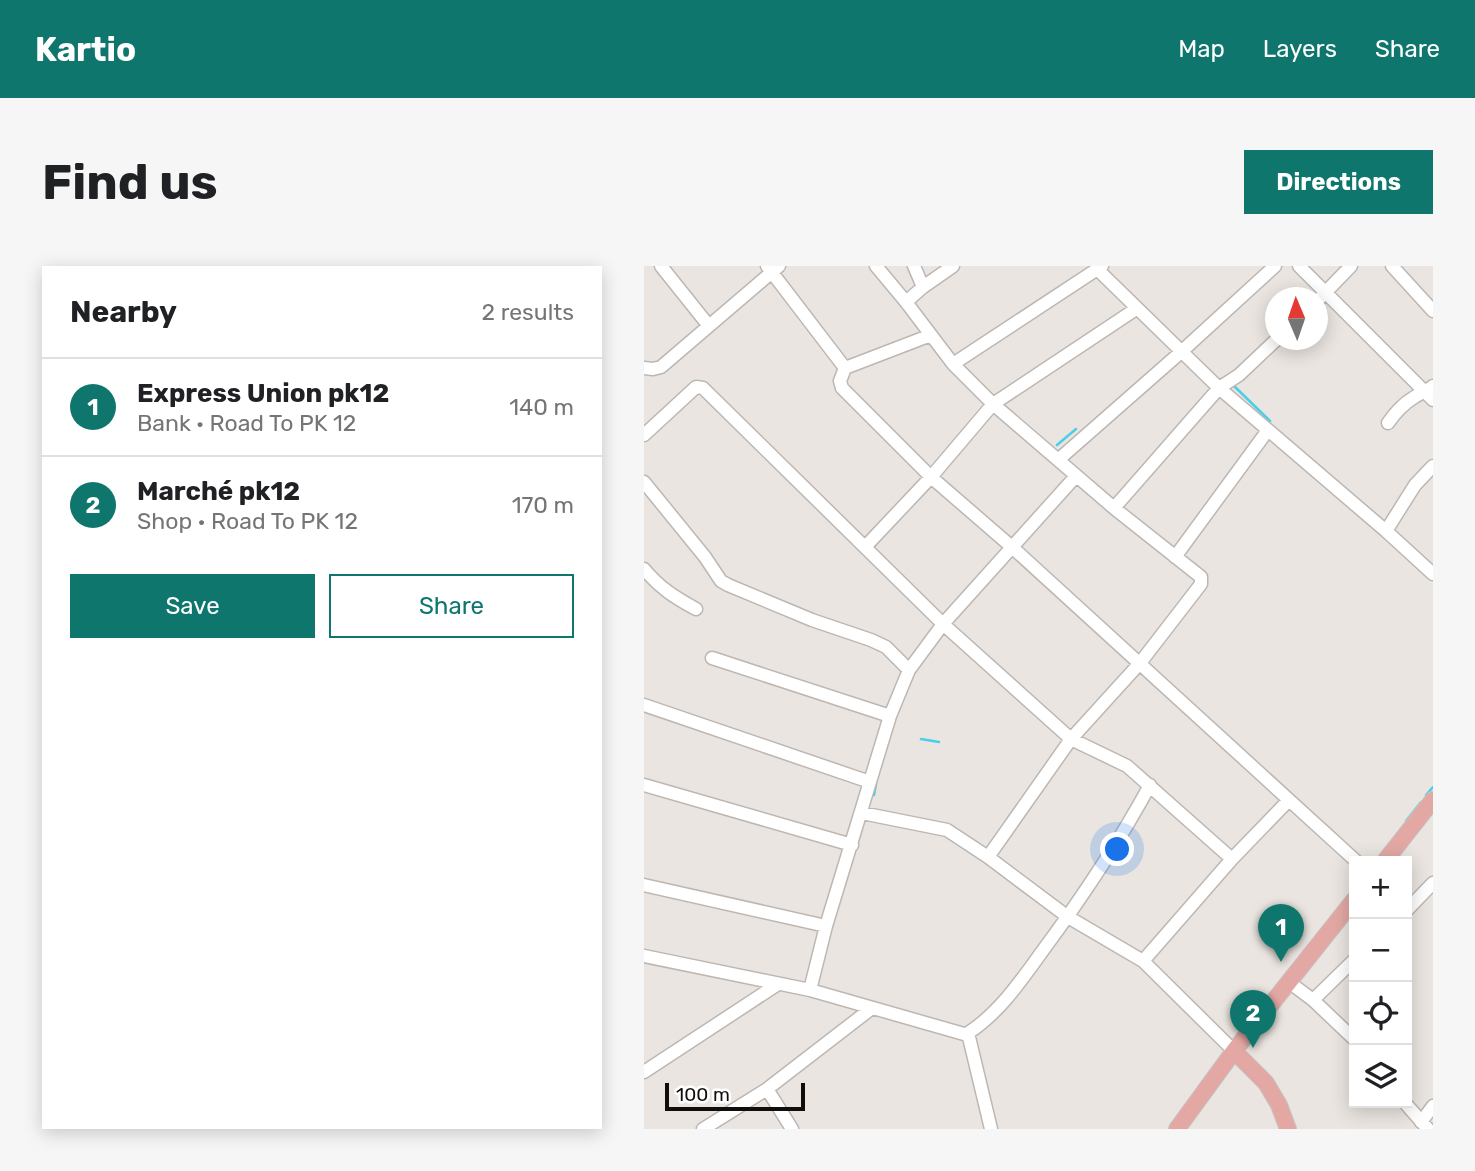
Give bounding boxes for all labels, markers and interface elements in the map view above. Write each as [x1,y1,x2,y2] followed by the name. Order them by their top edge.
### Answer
[35,30,136,69] text: Kartio
[1178,35,1225,63] text: Map
[1263,35,1337,63] text: Layers
[1375,35,1440,63] text: Share
[1244,150,1433,214] button: Directions
[42,153,218,211] text: Find us
[1265,287,1328,350] north arrow
[70,294,177,330] text: Nearby
[482,298,574,326] text: 2 results
[137,378,389,409] text: Express Union pk12
[87,393,99,421] text: 1
[509,393,574,421] text: 140 m
[137,409,356,437] text: Bank · Road To PK 12
[137,476,300,507] text: Marché pk12
[86,491,100,519] text: 2
[512,491,574,519] text: 170 m
[137,507,358,535] text: Shop · Road To PK 12
[70,574,315,638] button: Save
[329,574,574,638] button: Share
[1100,832,1134,866] your location
[1349,856,1412,1108] map controls
[1349,856,1412,919] button: +
[1258,904,1304,962] pin: 1
[1349,919,1412,982] button: −
[1349,982,1412,1045] button: locate
[1230,990,1276,1048] pin: 2
[1349,1045,1412,1108] button: layers
[665,1080,805,1112] scale bar
[676,1083,730,1106] text: 100 m

